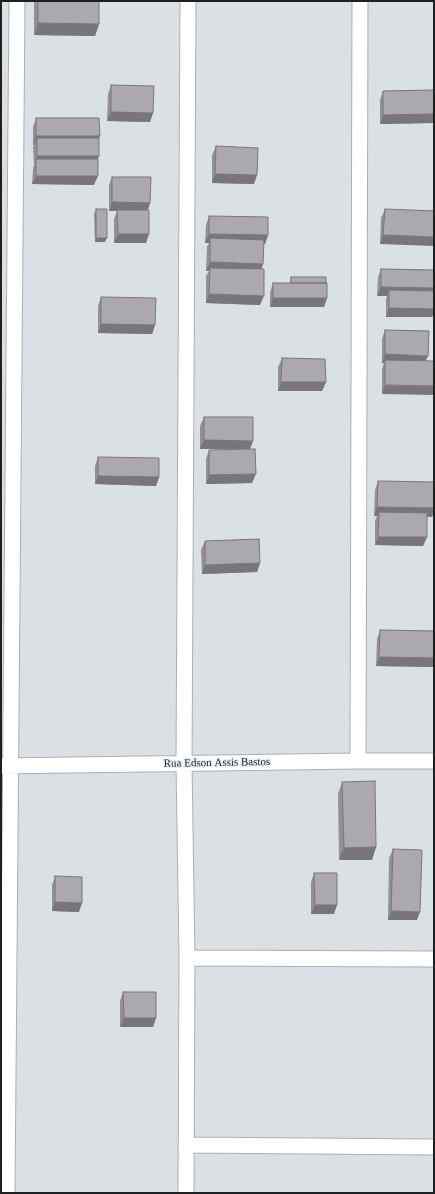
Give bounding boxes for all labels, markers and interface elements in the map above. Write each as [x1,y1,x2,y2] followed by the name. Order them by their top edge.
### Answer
[164,755,270,771] street label: Rua Edson Assis Bastos

